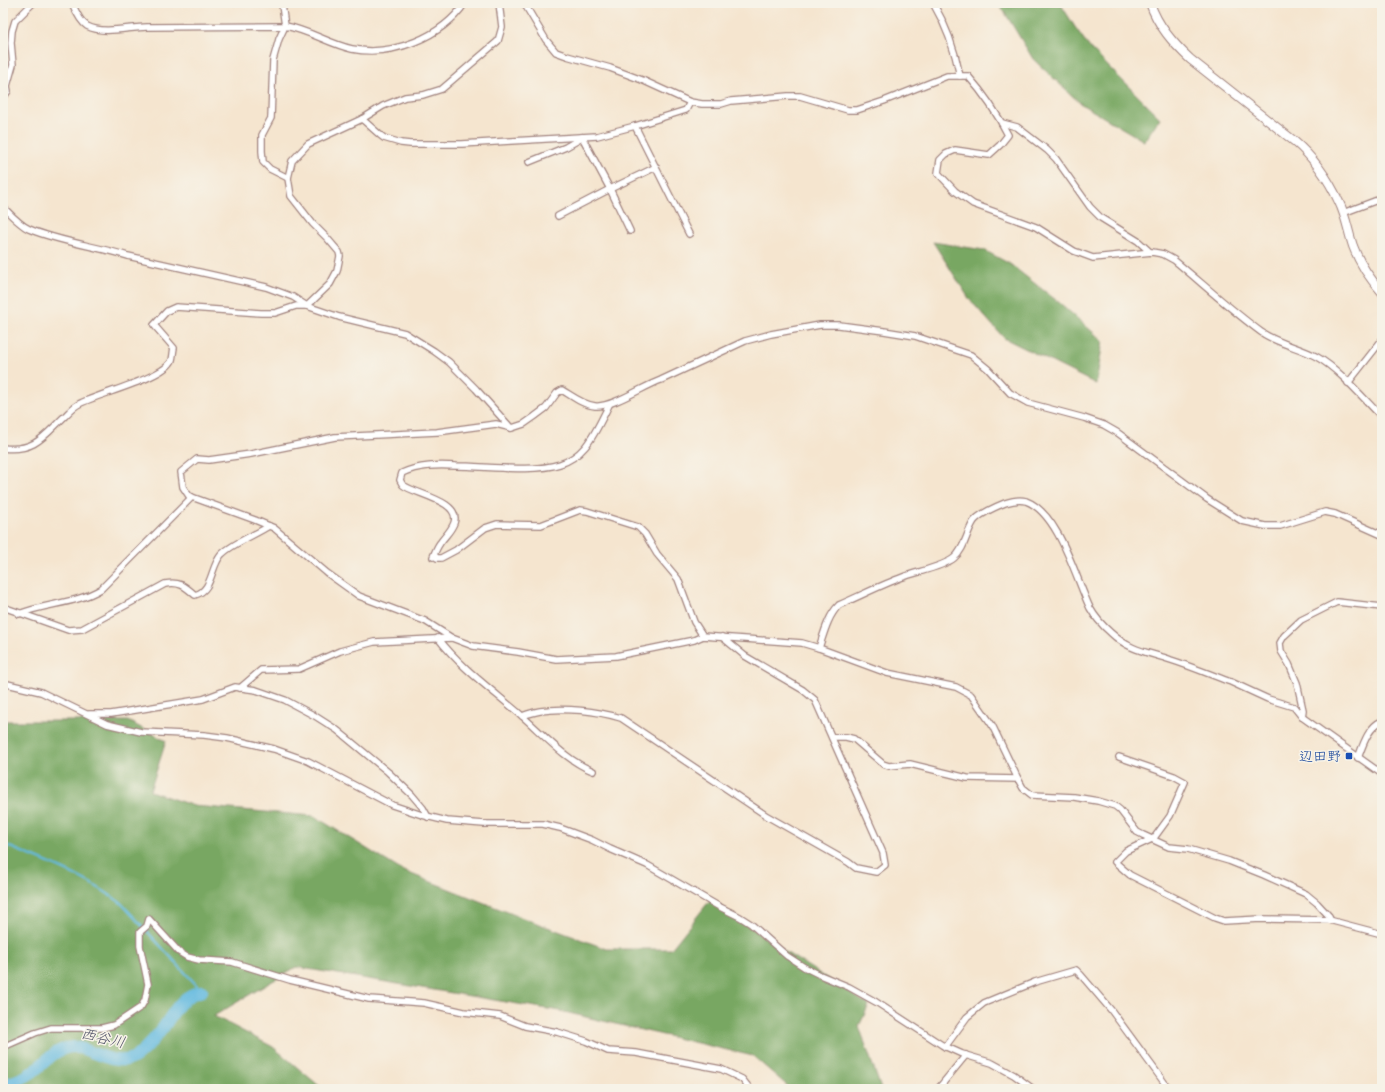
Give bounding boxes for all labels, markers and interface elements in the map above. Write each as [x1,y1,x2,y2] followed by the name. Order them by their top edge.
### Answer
[1299,748,1341,768] place label: 辺田野
[1344,751,1354,761] marker: 辺田野
[78,1024,127,1056] water label: 西谷川

